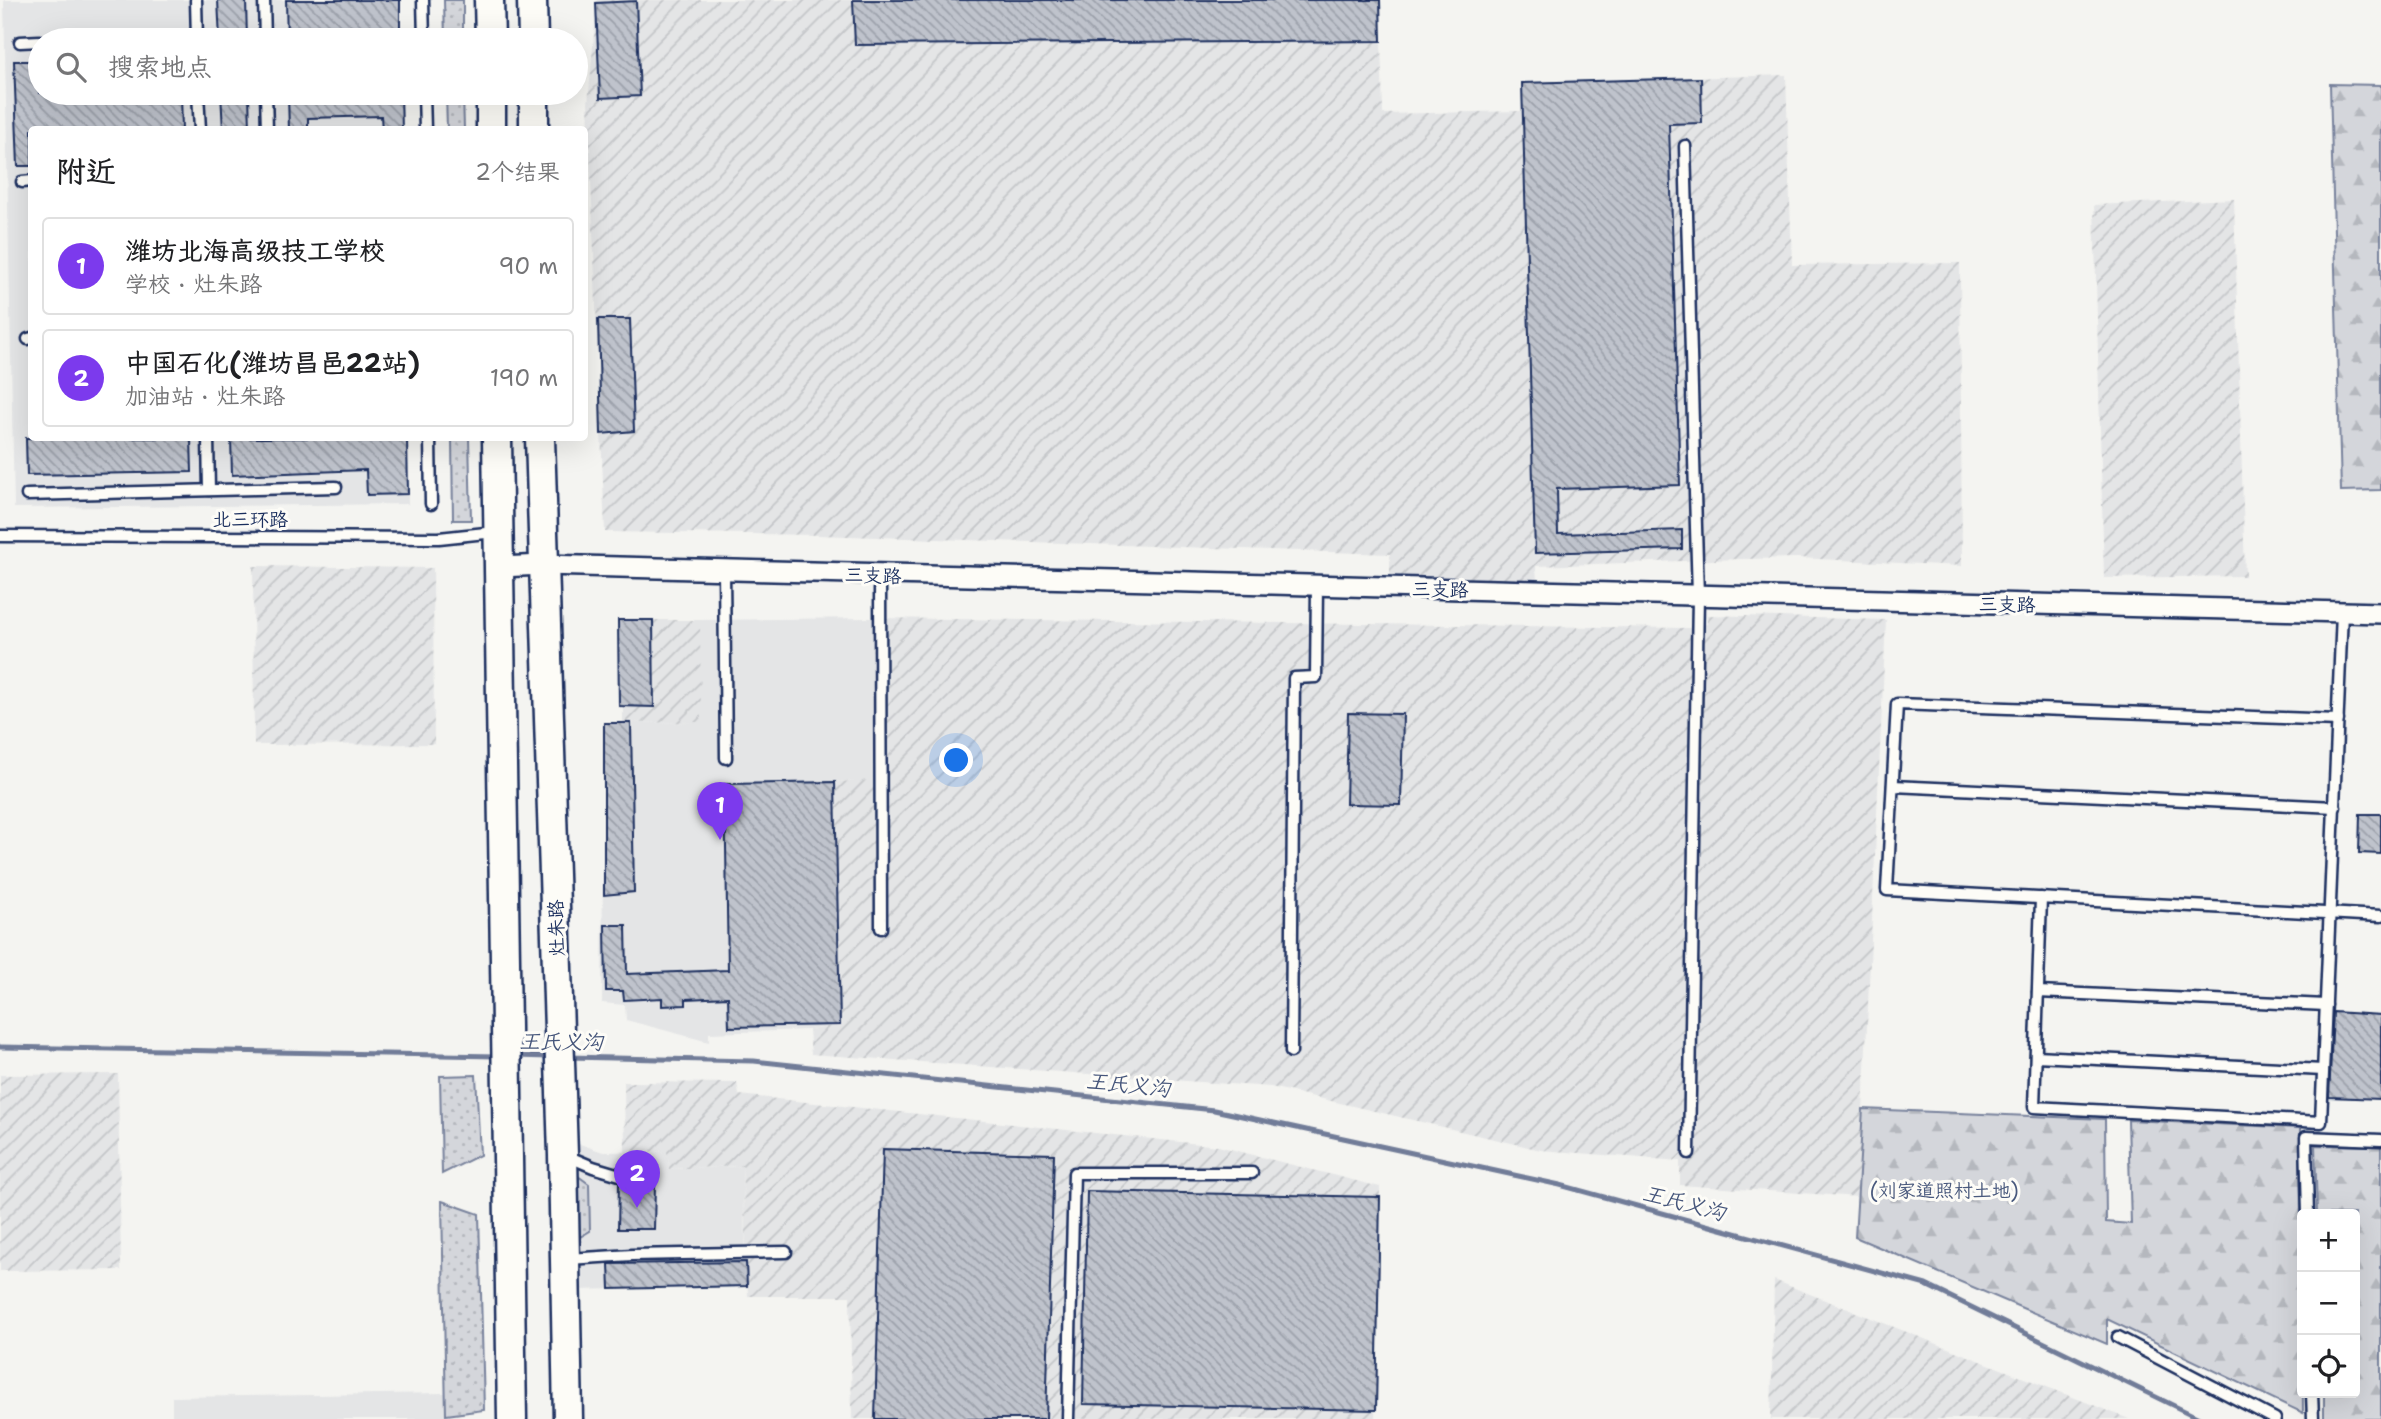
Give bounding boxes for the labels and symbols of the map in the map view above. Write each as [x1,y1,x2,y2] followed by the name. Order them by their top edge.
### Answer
[212,507,288,532] street label: 北三环路
[844,562,902,589] street label: 三支路
[1411,577,1469,602] street label: 三支路
[1978,592,2036,617] street label: 三支路
[939,743,973,777] your location
[697,782,743,840] pin: 1
[543,899,570,957] street label: 灶朱路
[519,1027,605,1057] water label: 王氏义沟
[1085,1067,1173,1104] water label: 王氏义沟
[614,1150,660,1208] pin: 2
[1869,1178,2019,1203] park label: (刘家道照村土地)
[1640,1179,1730,1228] water label: 王氏义沟

